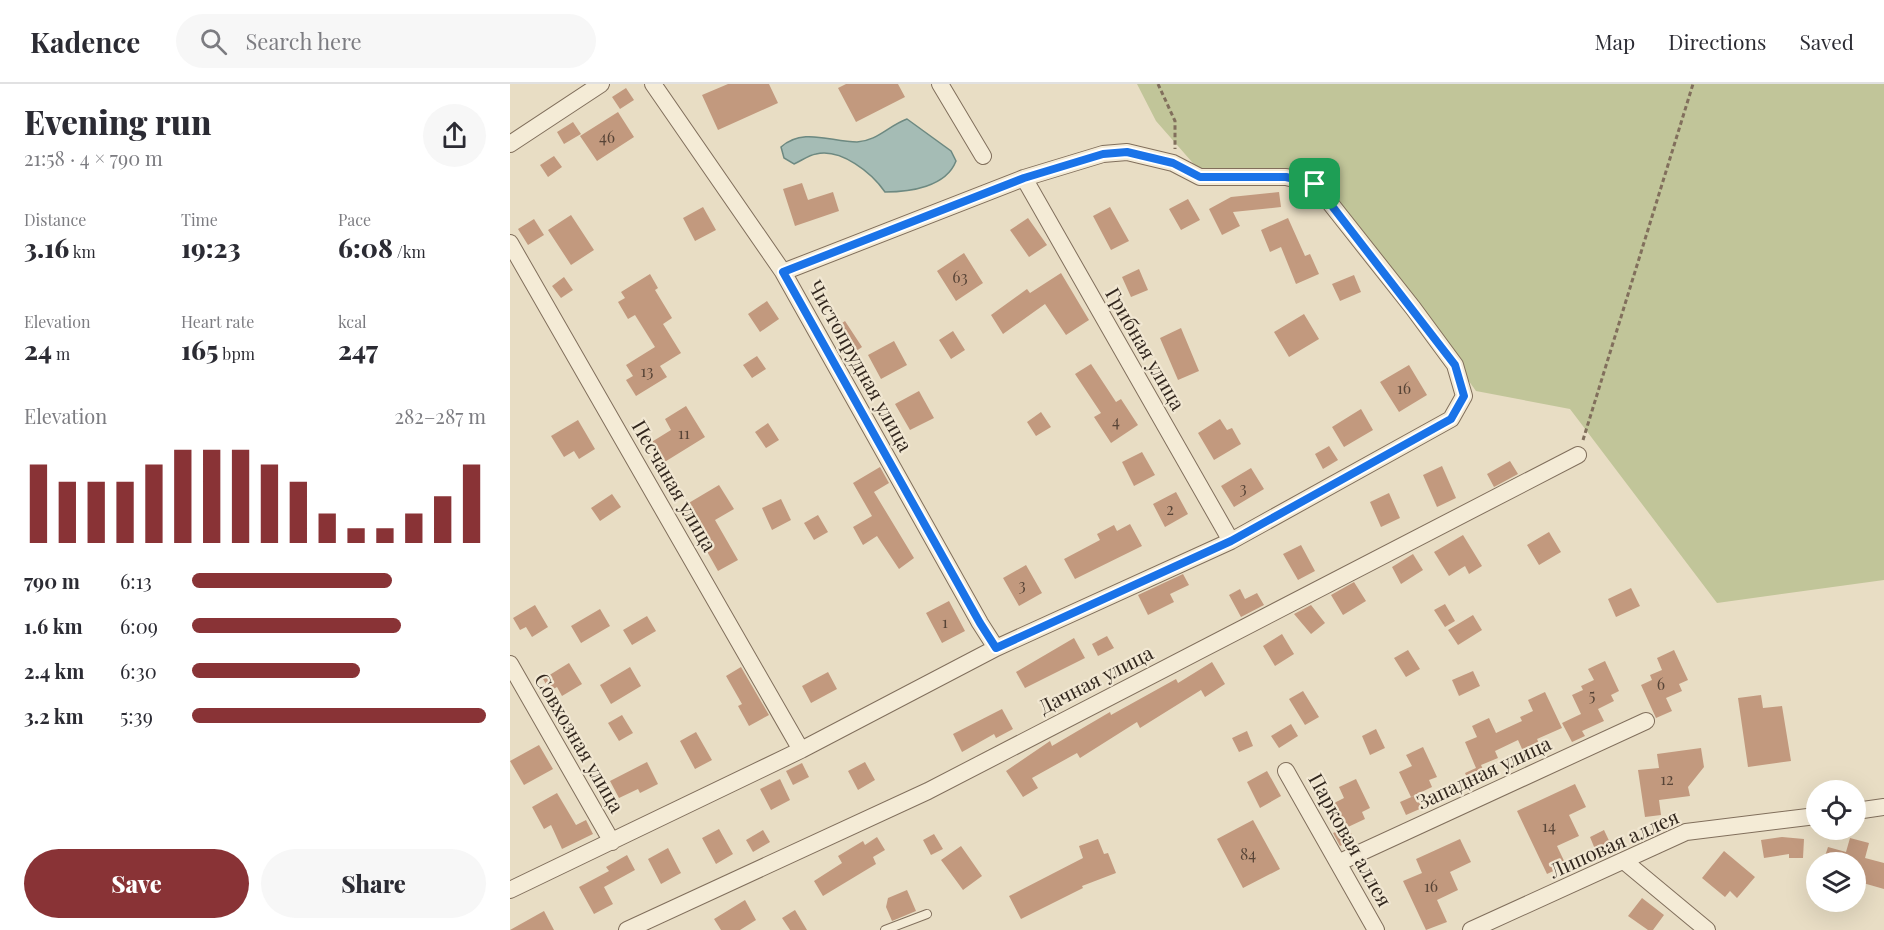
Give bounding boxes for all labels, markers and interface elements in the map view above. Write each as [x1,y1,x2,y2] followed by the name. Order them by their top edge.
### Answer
[176,14,596,68] search box
[30,23,140,60] text: Kadence
[197,25,230,58] icon: search
[245,26,362,56] text: Search here
[1594,27,1635,55] text: Map
[1668,27,1766,55] text: Directions
[1799,27,1854,55] text: Saved
[24,99,211,143] text: Evening run
[423,104,486,167] button: share
[599,126,615,147] house number: 46
[24,144,163,171] text: 21:58 · 4 × 790 m
[1289,158,1340,209] pin
[1298,167,1331,200] icon: arrive
[24,209,86,230] text: Distance
[181,209,218,230] text: Time
[338,209,371,230] text: Pace
[24,230,69,265] text: 3.16
[181,230,241,265] text: 19:23
[338,230,393,265] text: 6:08
[69,241,96,262] text: km
[393,241,426,262] text: /km
[952,266,968,287] house number: 63
[803,275,920,456] street label: Чистопрудная улица
[1100,282,1192,415] street label: Грибная улица
[24,311,91,332] text: Elevation
[181,311,254,332] text: Heart rate
[338,311,367,332] text: kcal
[24,332,52,367] text: 24
[181,332,218,367] text: 165
[338,332,378,367] text: 247
[52,343,70,364] text: m
[218,343,255,364] text: bpm
[641,360,653,381] house number: 13
[1397,377,1411,398] house number: 16
[24,402,107,429] text: Elevation
[394,402,486,429] text: 282–287 m
[1112,410,1120,431] house number: 4
[627,415,724,556] street label: Песчаная улица
[678,422,690,443] house number: 11
[1239,477,1247,498] house number: 3
[1166,498,1174,519] house number: 2
[24,567,80,594] text: 790 m
[120,567,152,594] text: 6:13
[1018,574,1026,595] house number: 3
[942,611,948,632] house number: 1
[24,612,83,639] text: 1.6 km
[120,612,158,639] text: 6:09
[1033,638,1157,719] street label: Дачная улица
[24,657,84,684] text: 2.4 km
[120,657,157,684] text: 6:30
[529,667,631,817] street label: Совхозная улица
[1657,673,1665,694] house number: 6
[1589,684,1595,705] house number: 5
[24,702,84,729] text: 3.2 km
[120,702,153,729] text: 5:39
[1412,729,1555,815] street label: Западная улица
[1303,768,1399,911] street label: Парковая аллея
[1660,768,1674,789] house number: 12
[1806,780,1866,912] map controls
[1806,780,1866,840] button: locate
[1543,802,1683,884] street label: Липовая аллея
[1542,815,1556,836] house number: 14
[1240,843,1256,864] house number: 84
[24,849,249,918] button: Save
[261,849,486,918] button: Share
[1806,852,1866,912] button: layers
[1424,875,1438,896] house number: 16

